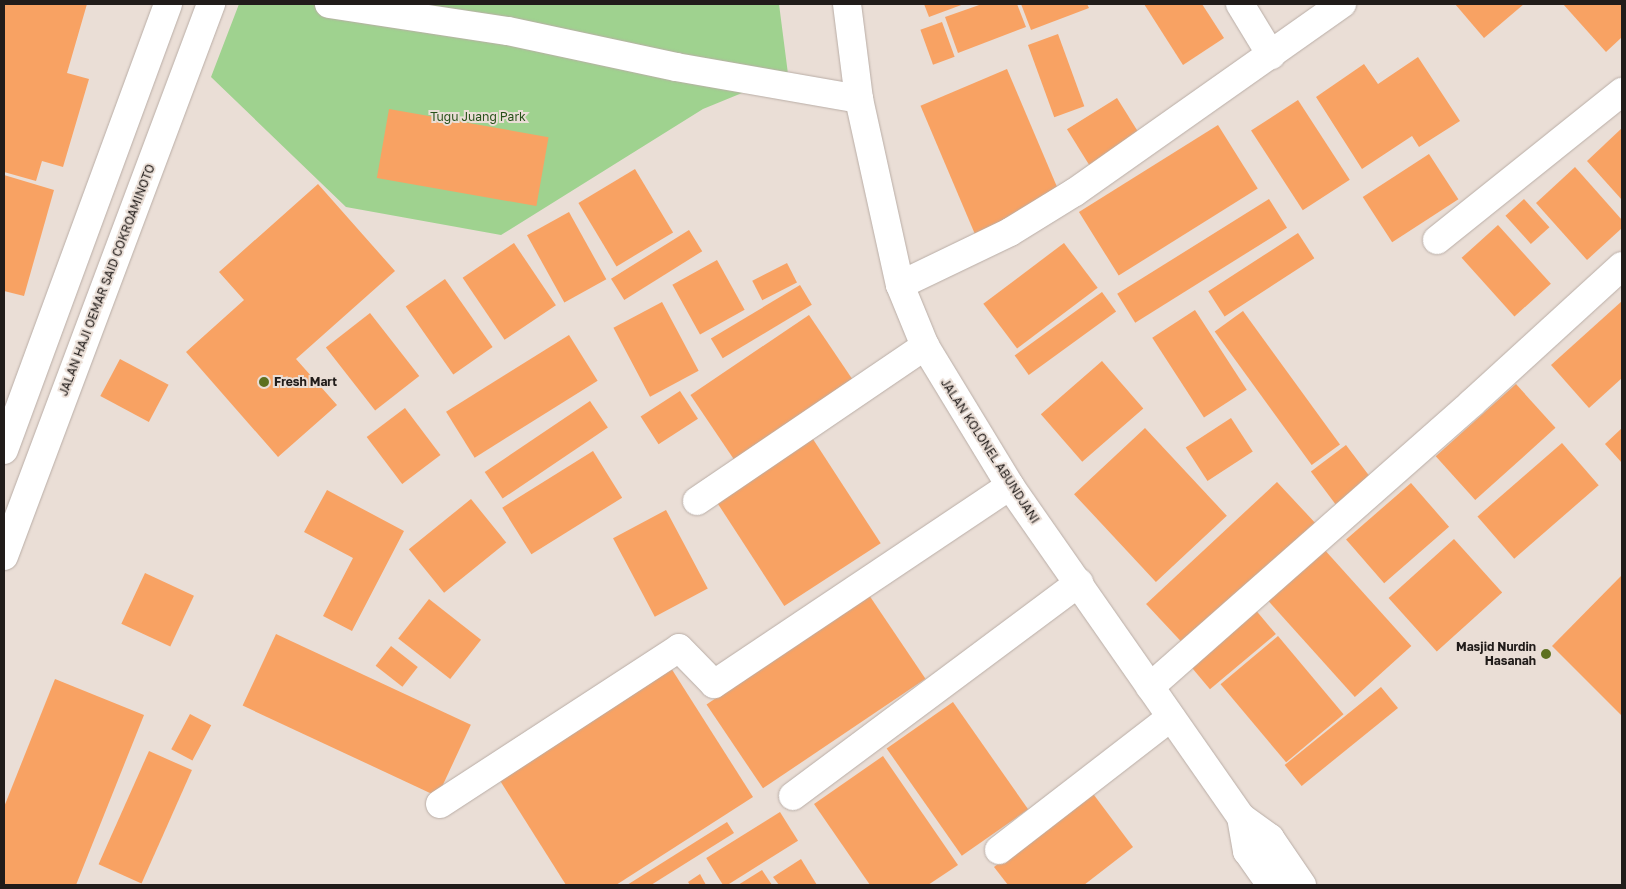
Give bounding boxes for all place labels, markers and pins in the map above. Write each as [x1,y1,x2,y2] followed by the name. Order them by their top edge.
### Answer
[274,375,337,389] place label: Fresh Mart
[258,376,270,388] marker: Fresh Mart
[1456,640,1536,668] place label: Masjid Nurdin Hasanah
[1540,648,1552,660] marker: Masjid Nurdin Hasanah

